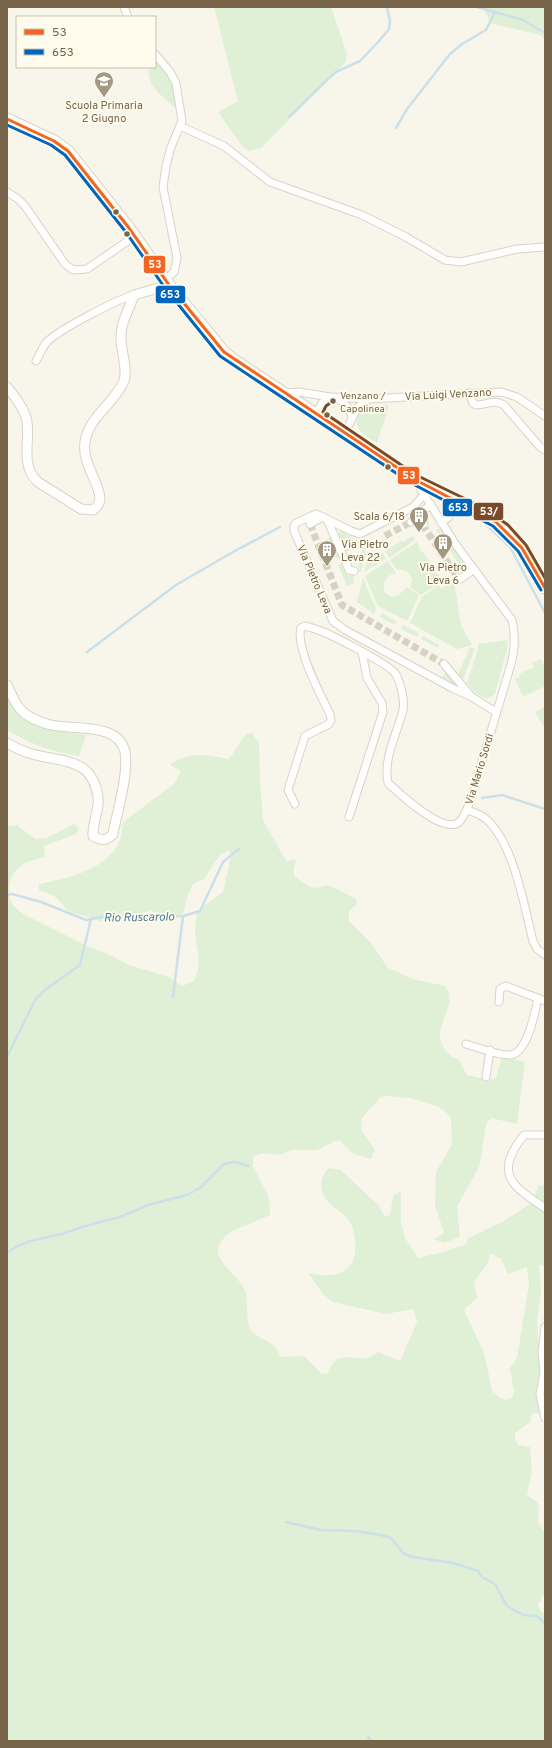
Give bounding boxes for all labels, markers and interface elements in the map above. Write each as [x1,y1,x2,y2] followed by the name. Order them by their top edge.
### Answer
[16,16,156,68] legend
[52,25,67,41] text: 53
[52,45,74,61] text: 653
[93,70,115,98] school or university icon: Scuola Primaria 2 Giugno
[65,99,143,126] place label: Scuola Primaria 2 Giugno
[111,207,121,217] unlabelled marker
[122,229,132,239] unlabelled marker
[143,255,166,274] line badge: 53
[148,258,162,272] text: 53
[155,285,186,304] line badge: 653
[160,288,180,302] text: 653
[404,386,492,404] street label: Via Luigi Venzano
[340,390,386,416] place label: Venzano / Capolinea
[328,396,338,406] marker: Venzano / Capolinea
[322,410,332,420] unlabelled marker
[383,462,393,472] unlabelled marker
[397,466,420,485] line badge: 53
[402,469,416,483] text: 53
[442,498,473,517] line badge: 653
[448,501,468,515] text: 653
[473,502,504,521] line badge: 53/
[408,505,430,533] building icon: Scala 6/18
[480,505,498,519] text: 53/
[353,510,405,524] place label: Scala 6/18
[432,532,454,560] building icon: Via Pietro Leva 6
[341,538,389,565] place label: Via Pietro Leva 22
[316,539,338,567] building icon: Via Pietro Leva 22
[293,543,335,616] street label: Via Pietro Leva
[419,561,467,588] place label: Via Pietro Leva 6
[462,732,497,807] street label: Via Mario Sordi
[103,909,175,927] water label: Rio Ruscarolo

